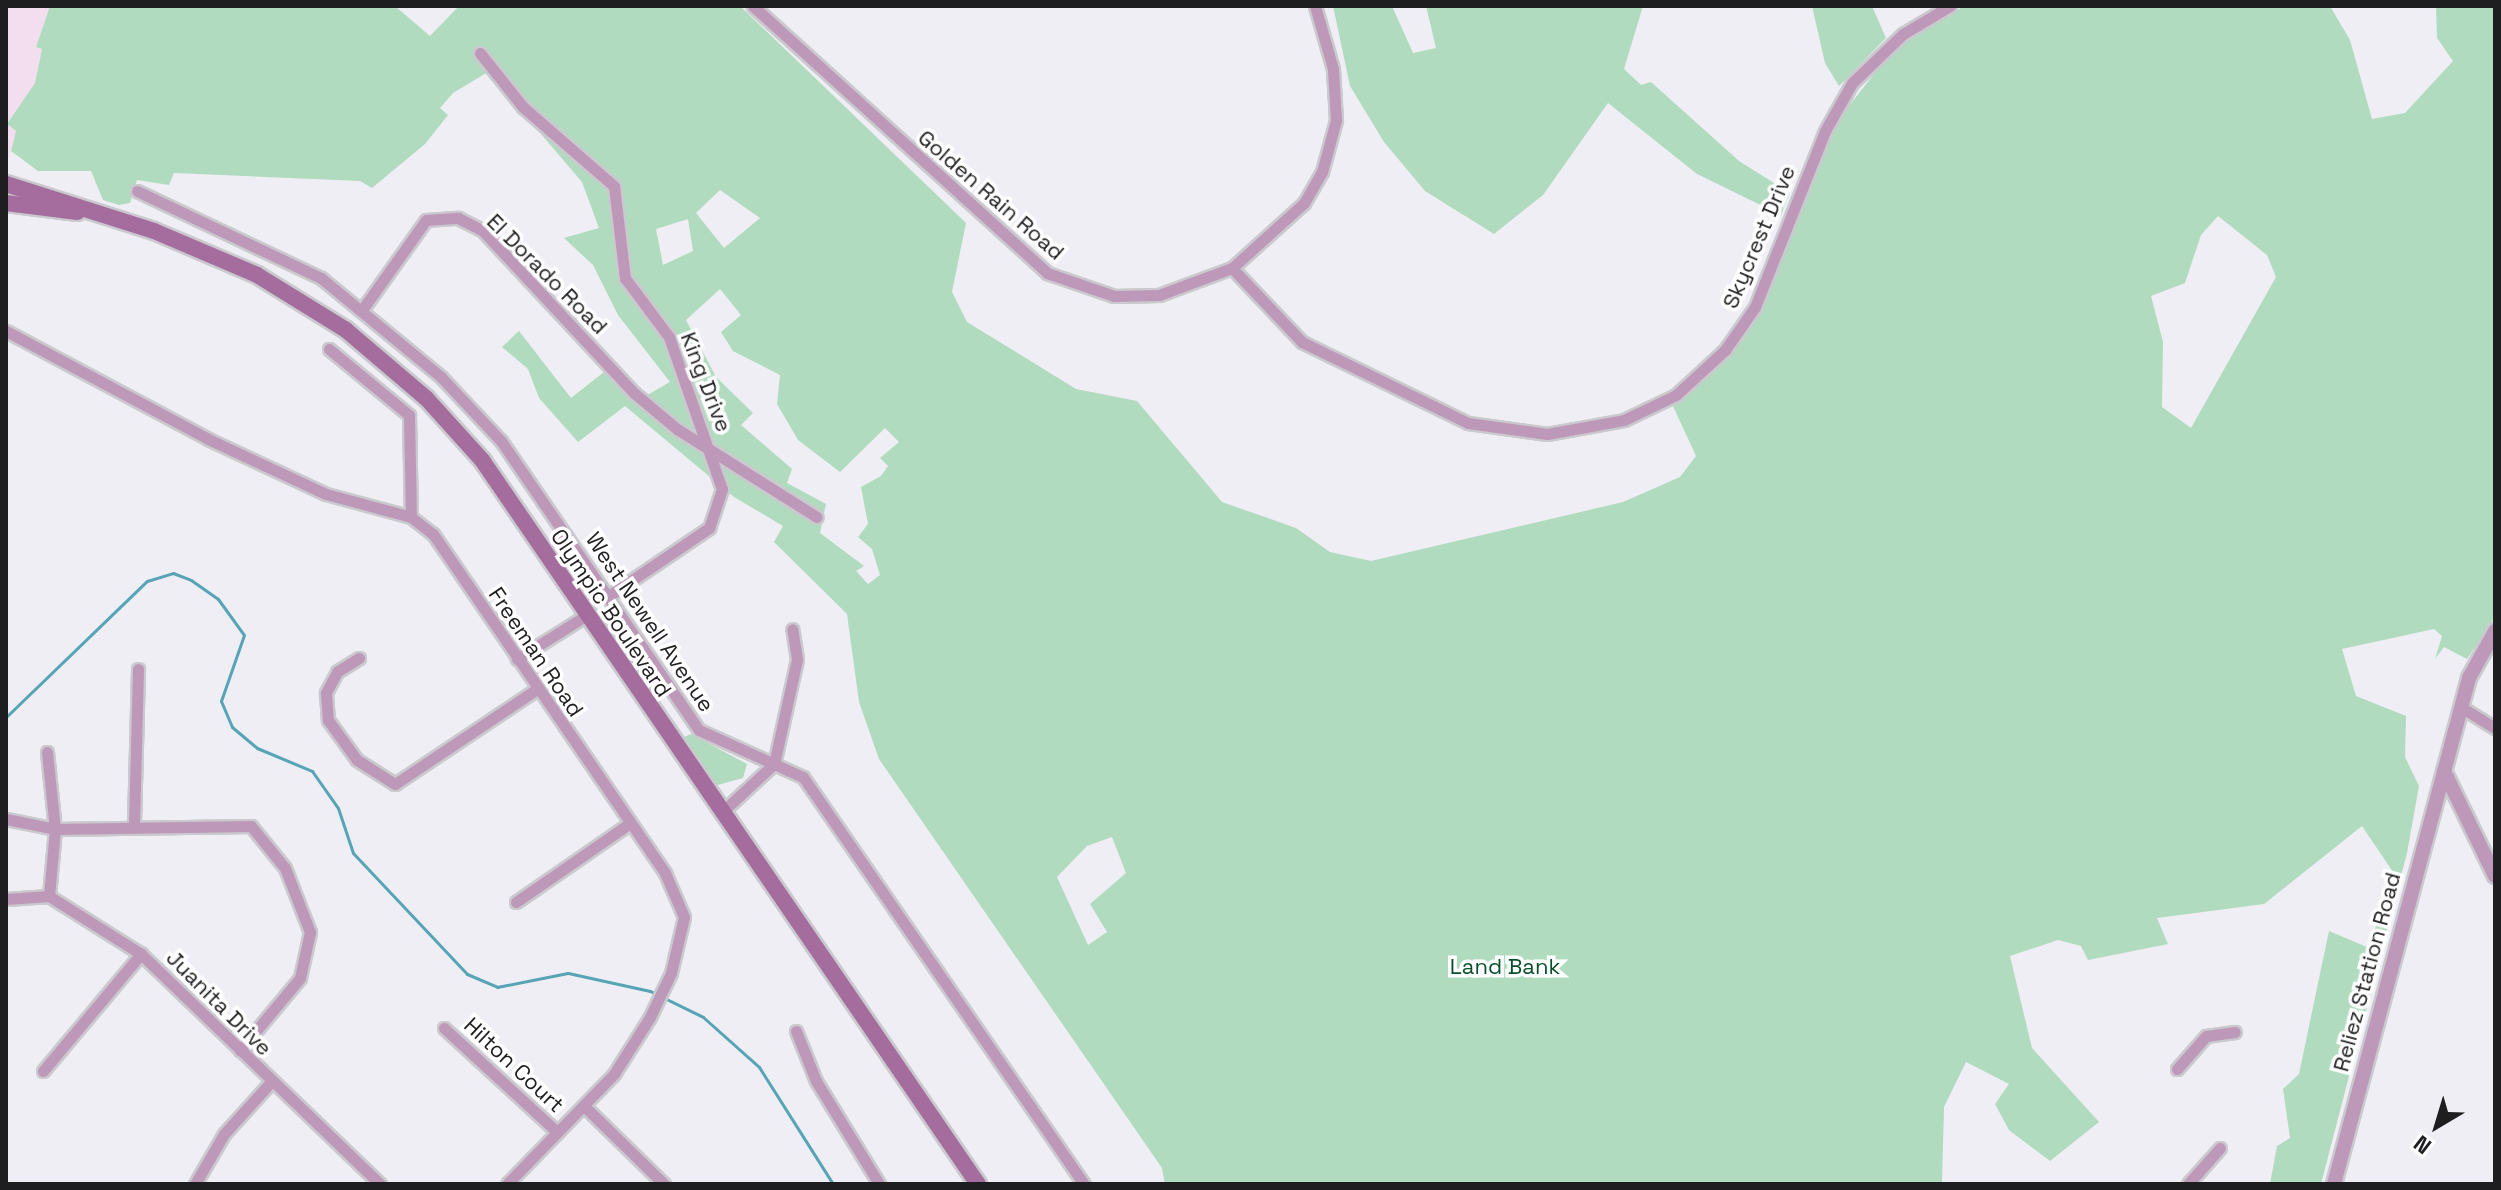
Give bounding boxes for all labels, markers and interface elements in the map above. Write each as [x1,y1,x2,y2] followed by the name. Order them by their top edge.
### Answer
[913,124,1069,266] street label: Golden Rain Road
[1717,162,1801,312] street label: Skycrest Drive
[481,208,613,340] street label: El Dorado Road
[675,328,737,436] street label: King Drive
[545,524,677,702] street label: Olympic Boulevard
[580,527,720,717] street label: West Newell Avenue
[483,582,589,722] street label: Freeman Road
[2328,869,2406,1075] street label: Reliez Station Road
[161,945,277,1061] street label: Juanita Drive
[1450,954,1560,980] park label: Land Bank
[458,1012,570,1118] street label: Hilton Court
[2397,1086,2477,1166] north arrow
[2408,1129,2437,1160] text: N

